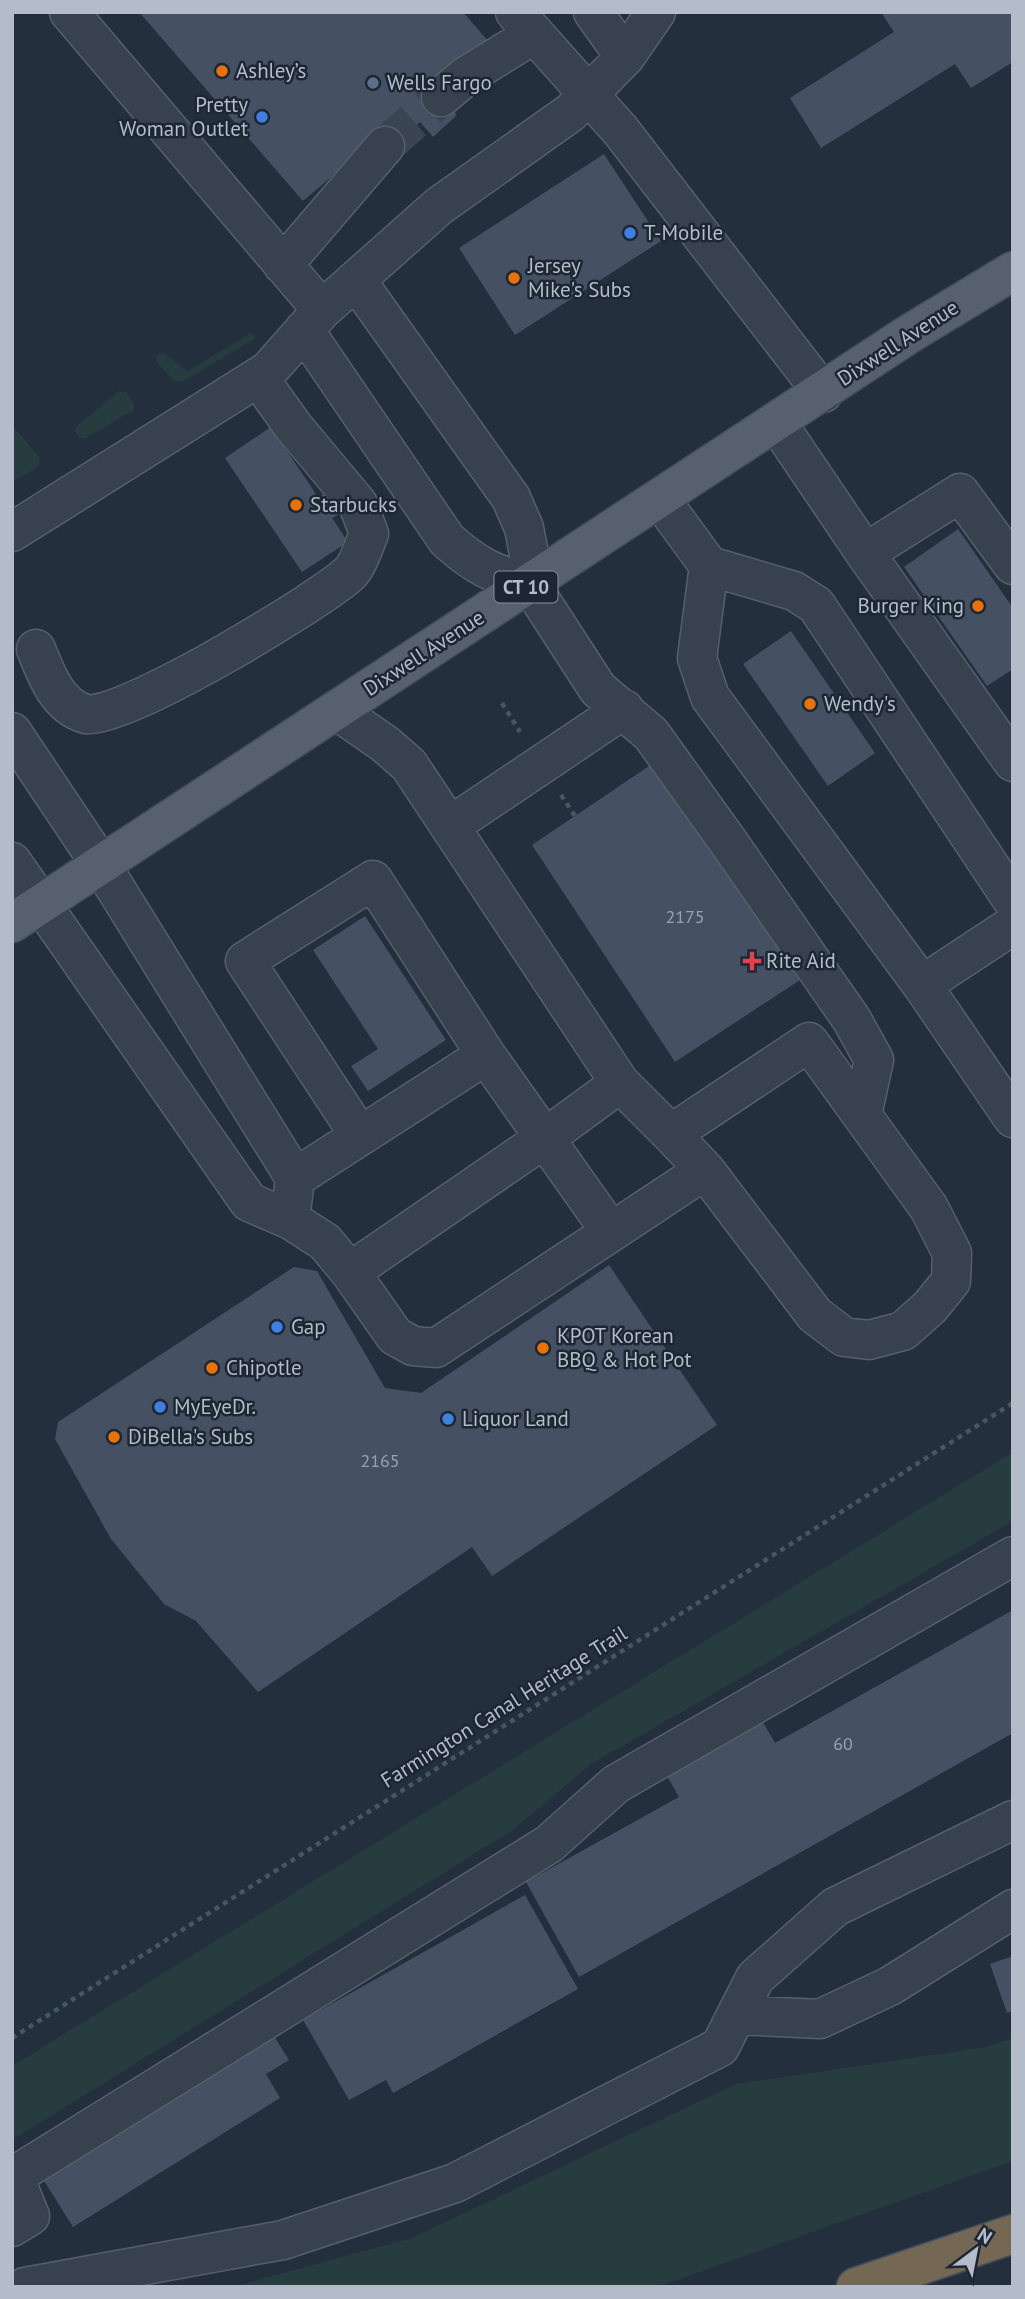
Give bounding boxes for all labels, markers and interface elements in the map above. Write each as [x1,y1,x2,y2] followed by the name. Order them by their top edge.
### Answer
[236,57,306,84] place label: Ashley’s
[214,63,230,79] marker: Ashley’s
[387,69,492,96] place label: Wells Fargo
[365,75,381,91] marker: Wells Fargo
[119,91,248,142] place label: Pretty Woman Outlet
[254,109,270,125] marker: Pretty Woman Outlet
[644,219,723,246] place label: T-Mobile
[622,225,638,241] marker: T-Mobile
[527,252,631,303] place label: Jersey Mike's Subs
[506,270,522,286] marker: Jersey Mike's Subs
[832,293,963,392] street label: Dixwell Avenue
[310,491,397,518] place label: Starbucks
[288,497,304,513] marker: Starbucks
[494,572,558,602] road number: CT 10
[857,592,964,619] place label: Burger King
[970,598,986,614] marker: Burger King
[358,603,489,702] street label: Dixwell Avenue
[824,690,896,717] place label: Wendy's
[802,696,818,712] marker: Wendy's
[665,905,705,928] house number: 2175
[766,947,836,974] place label: Rite Aid
[744,953,760,969] marker: Rite Aid
[291,1313,326,1340] place label: Gap
[269,1319,285,1335] marker: Gap
[557,1322,692,1373] place label: KPOT Korean BBQ & Hot Pot
[535,1340,551,1356] marker: KPOT Korean BBQ & Hot Pot
[226,1354,302,1381] place label: Chipotle
[204,1360,220,1376] marker: Chipotle
[174,1393,256,1420] place label: MyEyeDr.
[152,1399,168,1415] marker: MyEyeDr.
[462,1405,569,1432] place label: Liquor Land
[440,1411,456,1427] marker: Liquor Land
[128,1423,253,1450] place label: DiBella's Subs
[106,1429,122,1445] marker: DiBella's Subs
[360,1449,400,1472] house number: 2165
[376,1619,632,1794] street label: Farmington Canal Heritage Trail
[833,1732,853,1755] house number: 60
[941,2215,1011,2285] north arrow
[973,2222,997,2249] text: N

